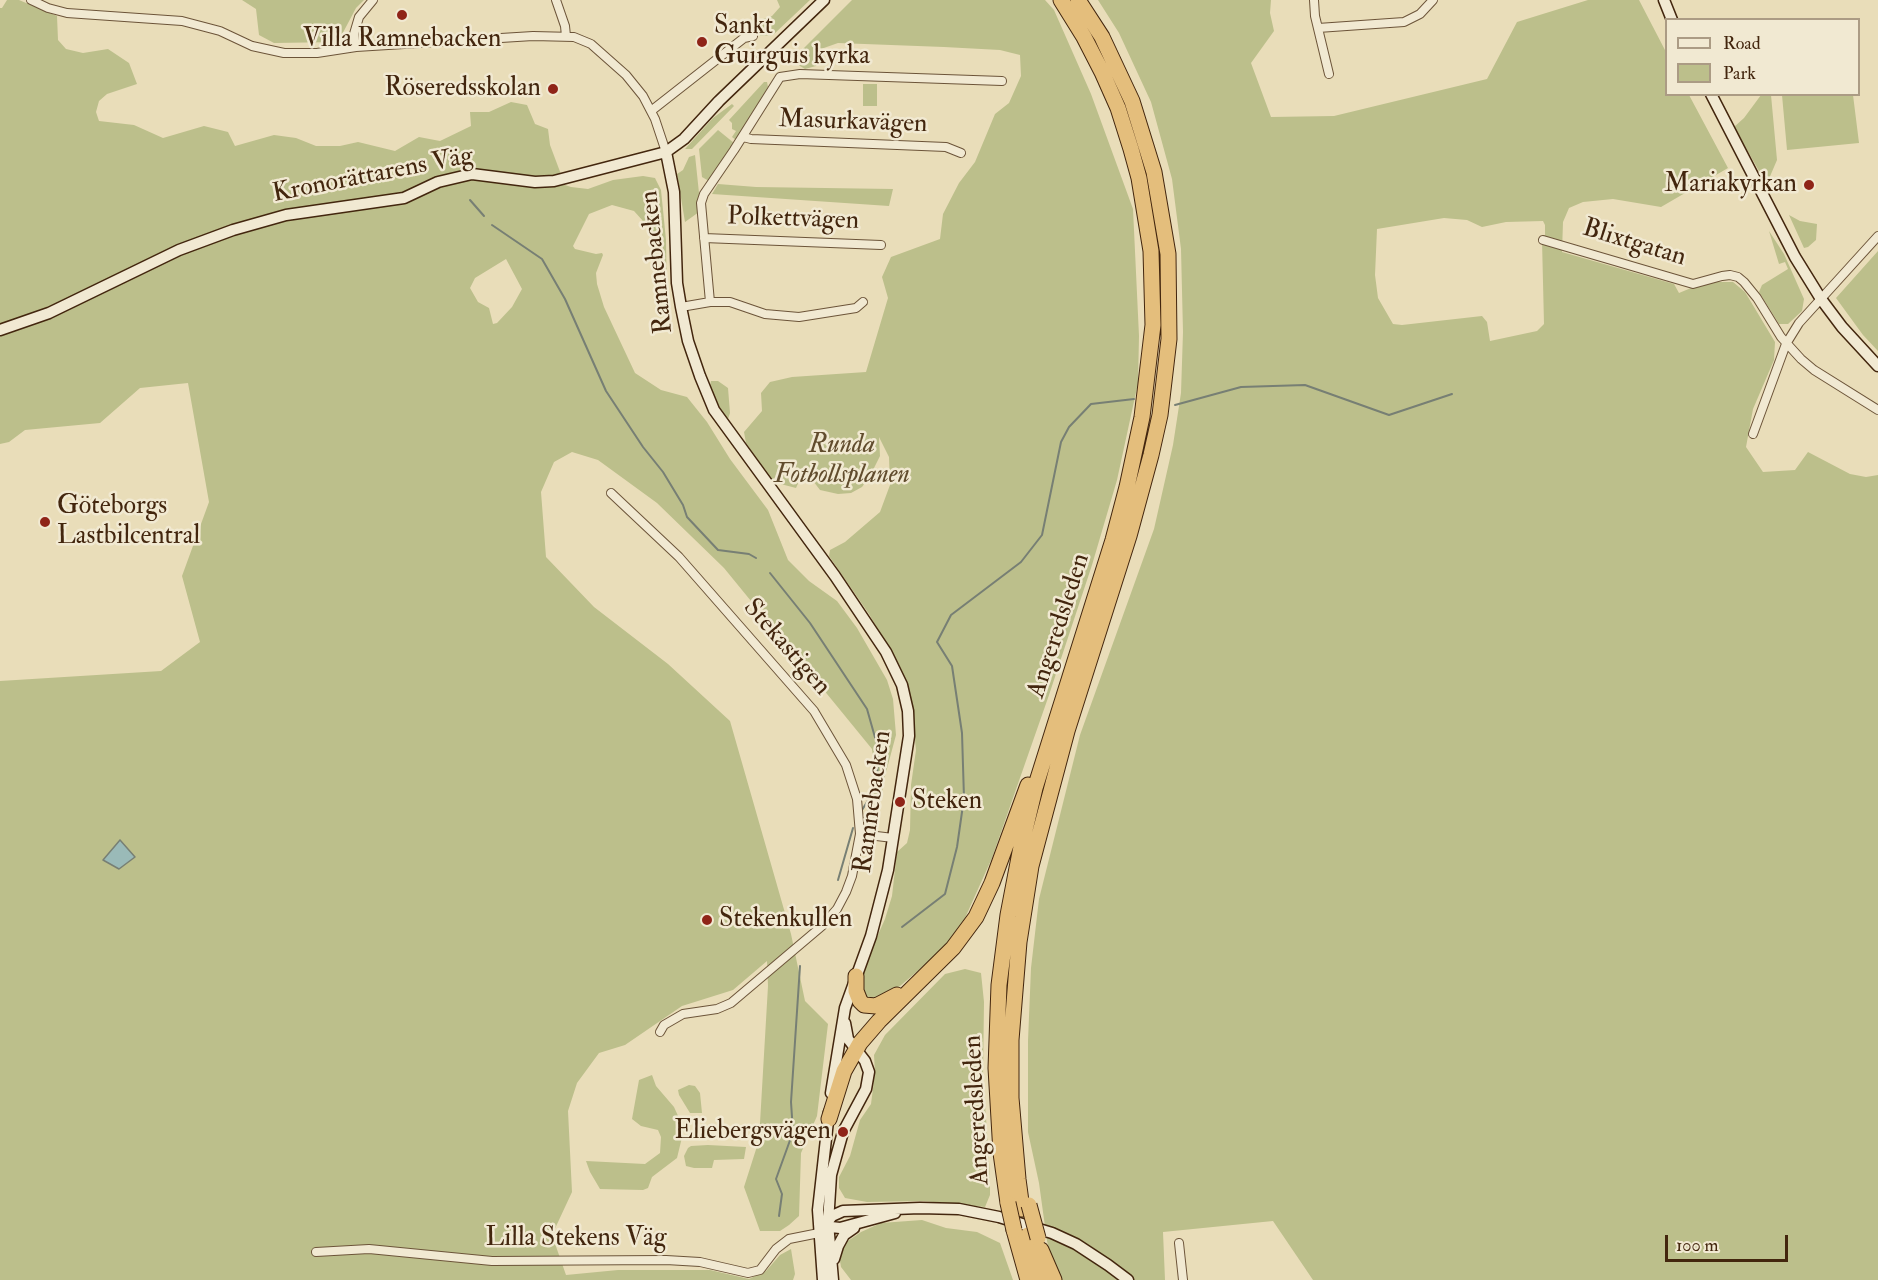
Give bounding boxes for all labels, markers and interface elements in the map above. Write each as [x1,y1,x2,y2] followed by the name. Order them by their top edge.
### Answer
[395,8,409,22] marker: Villa Ramnebacken
[714,11,870,72] place label: Sankt Guirguis kyrka
[1665,18,1860,96] legend
[303,24,501,56] place label: Villa Ramnebacken
[1723,32,1761,55] text: Road
[695,35,709,49] marker: Sankt Guirguis kyrka
[1723,62,1756,85] text: Park
[384,73,541,105] place label: Röseredsskolan
[546,82,560,96] marker: Röseredsskolan
[778,105,928,141] street label: Masurkavägen
[270,141,476,211] street label: Kronorättarens Väg
[1664,169,1797,201] place label: Mariakyrkan
[1802,178,1816,192] marker: Mariakyrkan
[635,189,681,335] street label: Ramnebacken
[726,202,860,238] street label: Polkettvägen
[1579,214,1689,274] street label: Blixtgatan
[774,430,910,491] park label: Runda Fotbollsplanen
[57,491,200,552] place label: Göteborgs Lastbilcentral
[38,515,52,529] marker: Göteborgs Lastbilcentral
[1022,550,1098,702] street label: Angeredsleden
[736,593,836,703] street label: Stekastigen
[849,729,899,875] street label: Ramnebacken
[912,786,982,818] place label: Steken
[893,795,907,809] marker: Steken
[719,904,852,936] place label: Stekenkullen
[700,913,714,927] marker: Stekenkullen
[958,1034,998,1186] street label: Angeredsleden
[674,1116,831,1148] place label: Eliebergsvägen
[836,1125,850,1139] marker: Eliebergsvägen
[486,1223,666,1255] street label: Lilla Stekens Väg
[1668,1223,1791,1261] scale bar
[1676,1234,1719,1257] text: 100 m

